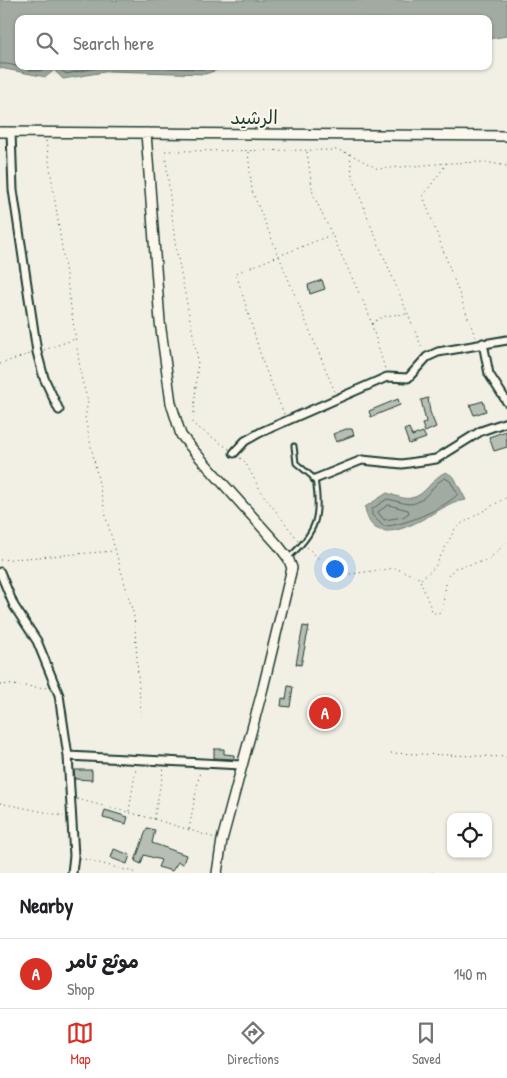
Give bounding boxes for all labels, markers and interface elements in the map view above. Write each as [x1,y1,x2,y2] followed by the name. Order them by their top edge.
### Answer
[15,15,492,70] search box
[33,29,61,57] icon: search
[73,30,154,56] text: Search here
[230,104,278,130] street label: الرشيد
[322,556,348,582] your location
[309,694,341,732] pin: A
[447,813,492,858] map controls
[447,813,492,858] button: locate
[20,891,73,920] text: Nearby
[67,948,139,974] text: موثع تامر
[32,963,40,985] text: A
[453,963,487,985] text: 140 m
[67,978,94,1000] text: Shop
[66,1019,94,1068] tab: Map
[227,1019,279,1068] tab: Directions
[412,1019,441,1068] tab: Saved

